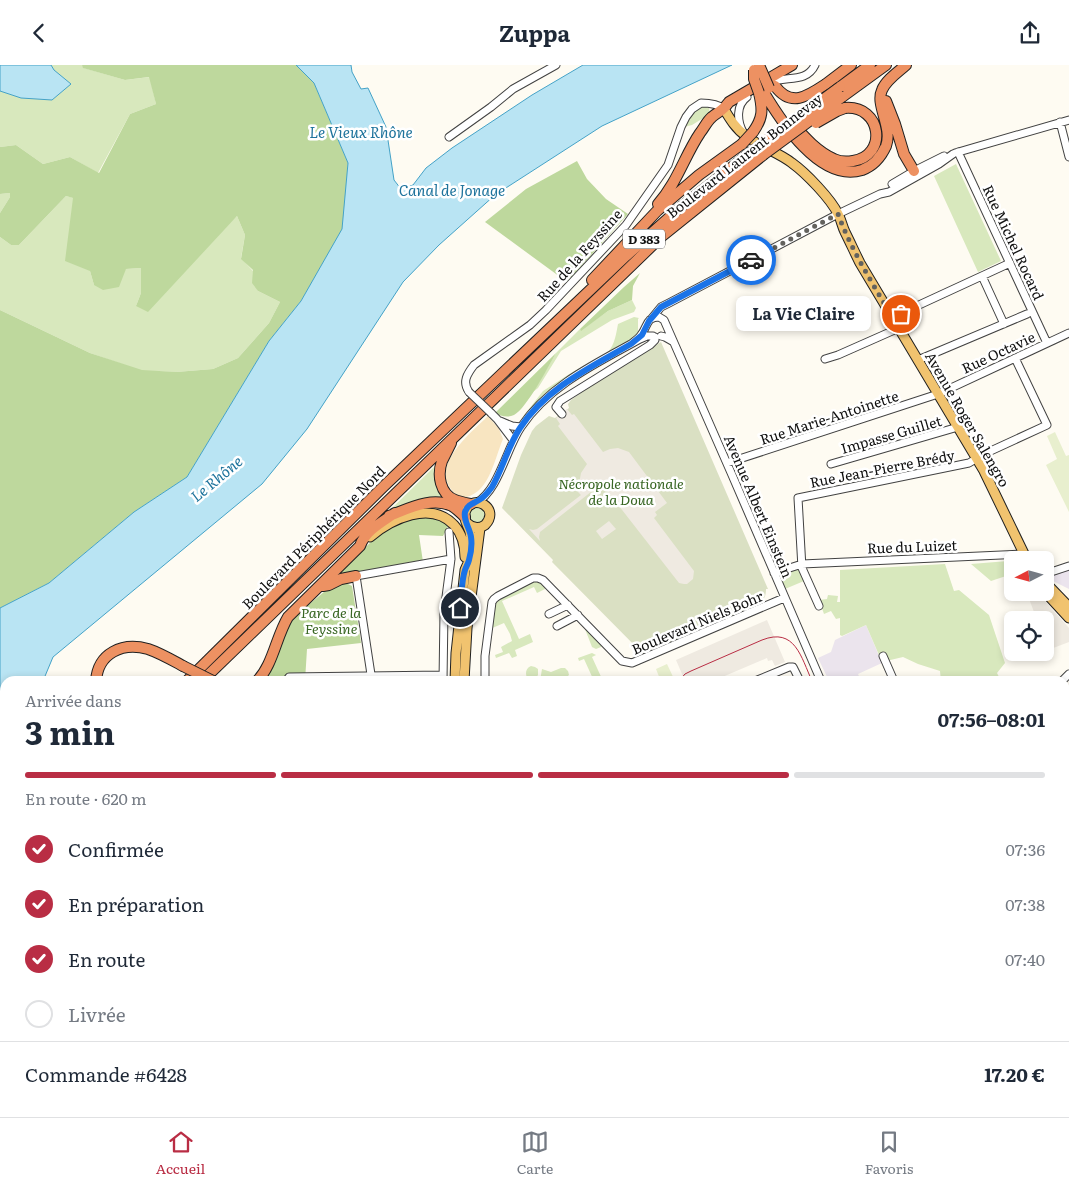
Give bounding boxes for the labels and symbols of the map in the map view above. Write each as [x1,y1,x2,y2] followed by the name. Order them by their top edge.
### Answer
[662,87,827,222] street label: Boulevard Laurent Bonnevay
[309,120,413,143] water label: Le Vieux Rhône
[399,178,505,201] water label: Canal de Jonage
[979,181,1050,303] street label: Rue Michel Rocard
[532,204,626,306] street label: Rue de la Feyssine
[623,229,665,248] road number: D 383
[726,235,776,285] courier
[880,293,922,335] pin
[736,297,871,331] callout: La Vie Claire
[958,326,1038,378] street label: Rue Octavie
[921,348,1015,490] street label: Avenue Roger Salengro
[757,385,901,449] street label: Rue Marie-Antoinette
[838,410,944,458] street label: Impasse Guillet
[720,432,798,580] street label: Avenue Albert Einstein
[808,444,957,492] street label: Rue Jean-Pierre Brédy
[185,449,247,507] water label: Le Rhône
[237,461,389,613] street label: Boulevard Périphérique Nord
[558,473,684,509] park label: Nécropole nationale de la Doua
[867,534,958,558] street label: Rue du Luizet
[1004,551,1054,601] north arrow
[628,585,766,659] street label: Boulevard Niels Bohr
[439,587,481,629] pin
[301,602,361,638] park label: Parc de la Feyssine

